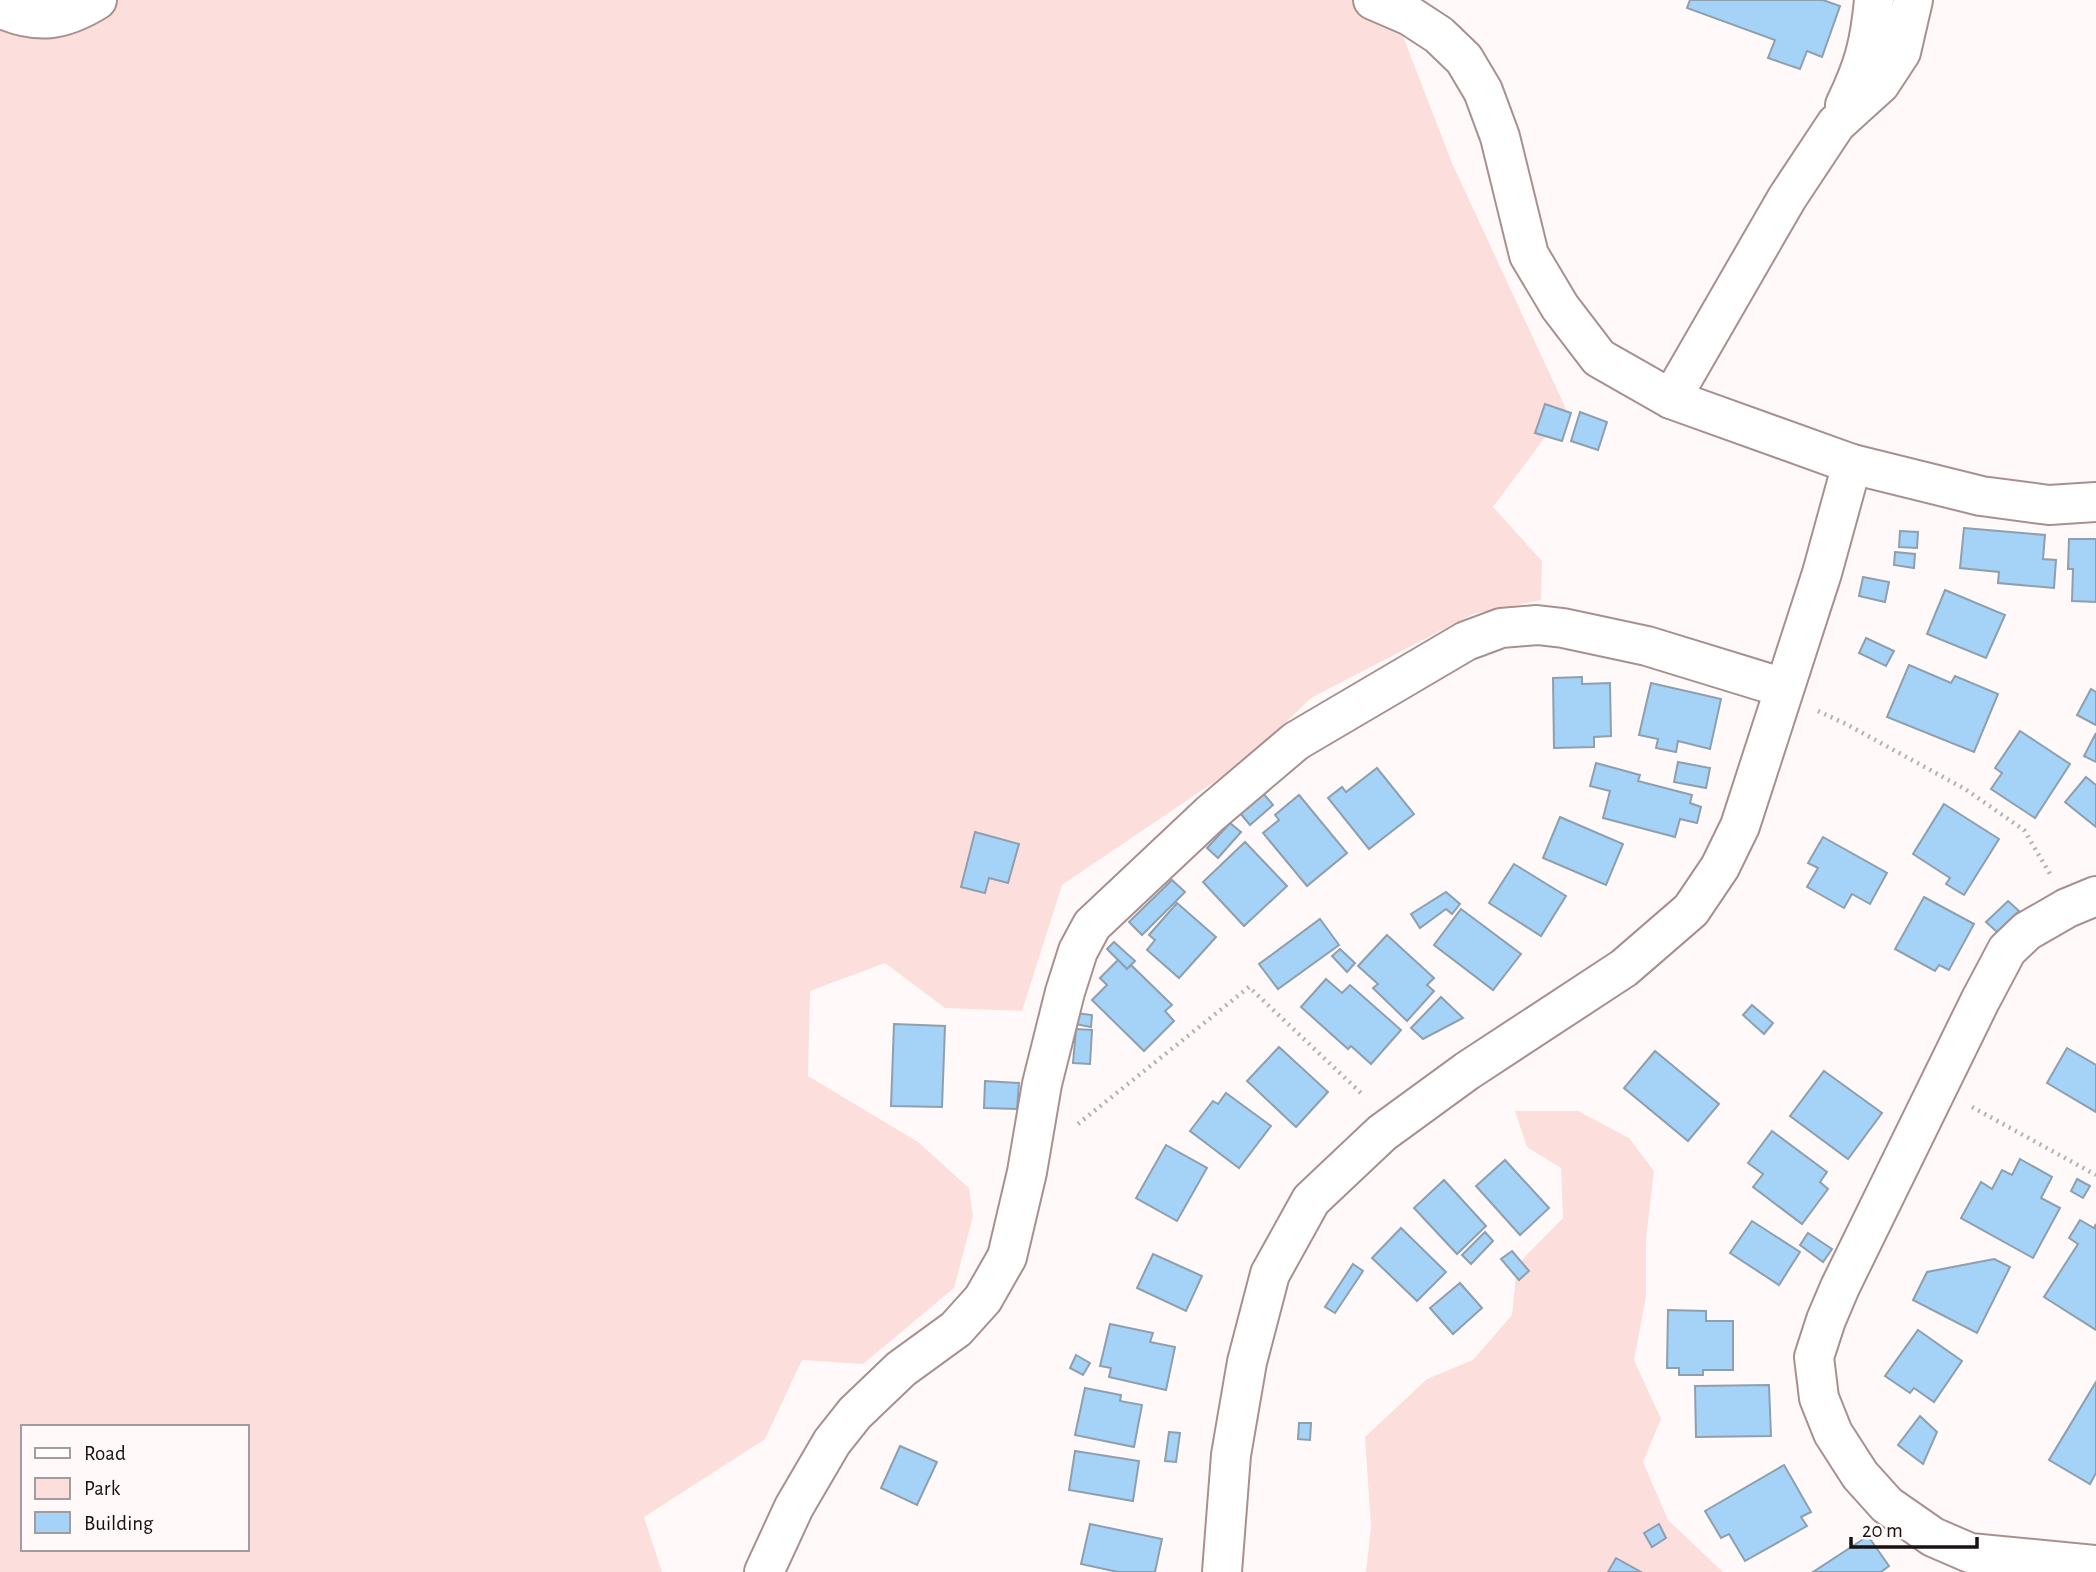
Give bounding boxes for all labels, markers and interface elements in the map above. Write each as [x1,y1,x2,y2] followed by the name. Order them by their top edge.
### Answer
[21,1425,248,1551] legend
[84,1443,126,1464] text: Road
[84,1478,121,1499] text: Park
[1851,1506,1977,1550] scale bar
[84,1513,154,1534] text: Building
[1862,1520,1903,1541] text: 20 m

